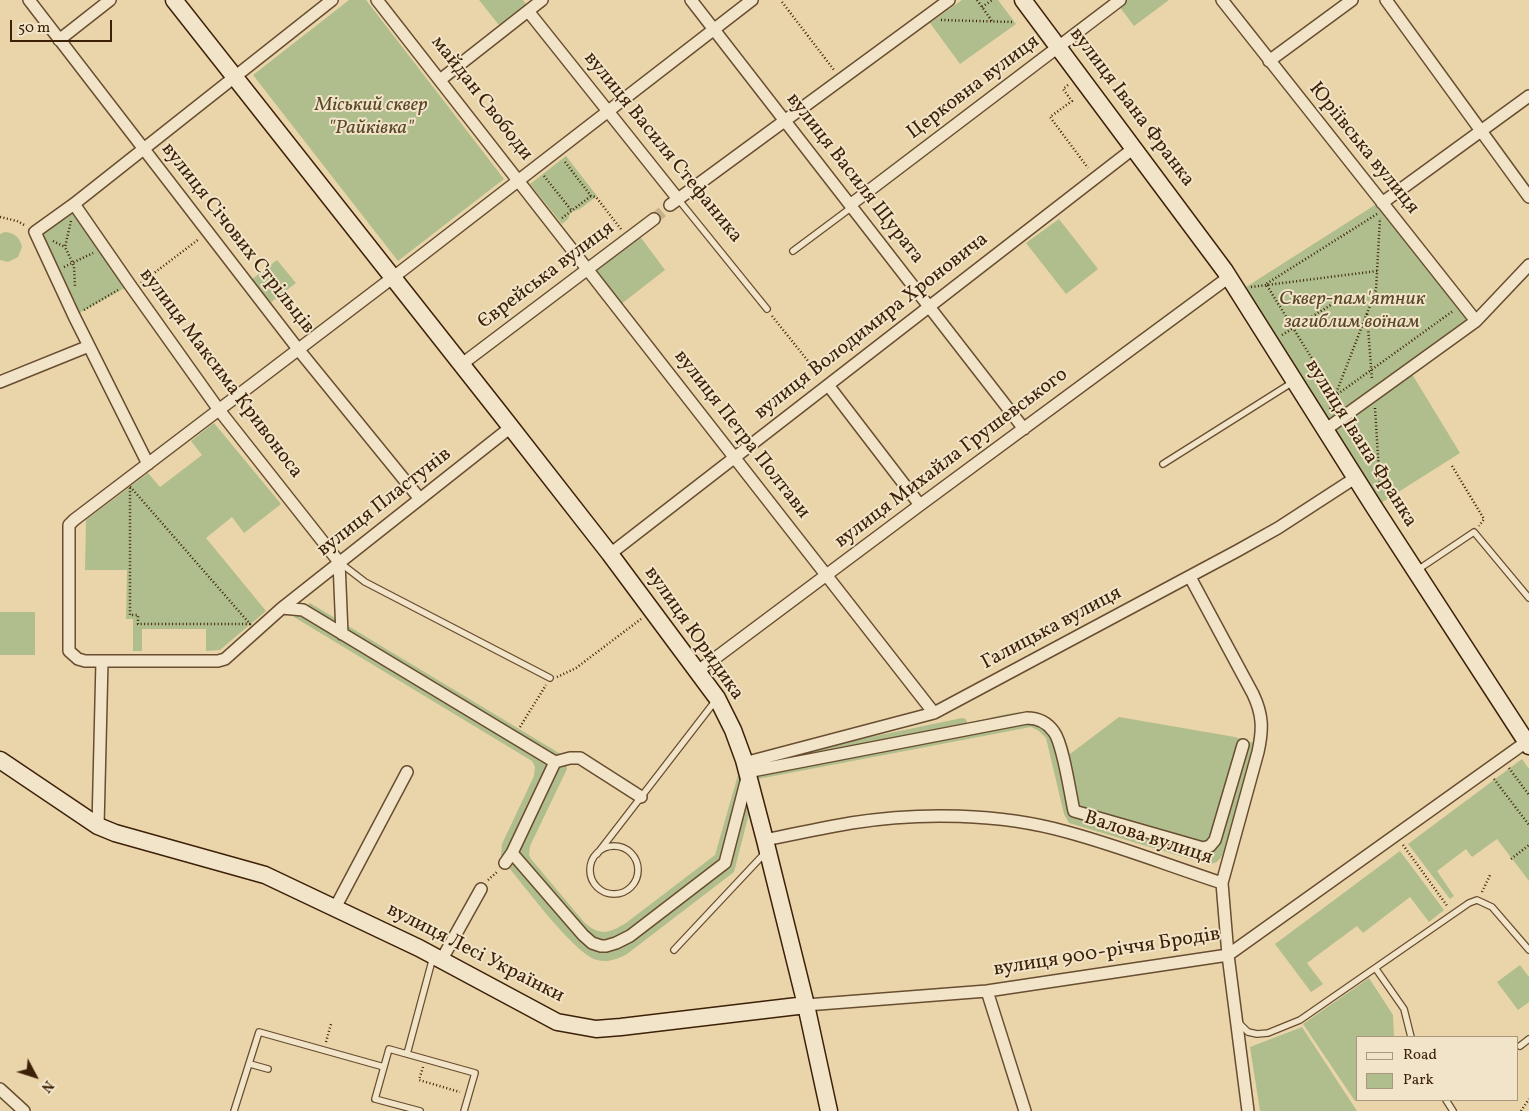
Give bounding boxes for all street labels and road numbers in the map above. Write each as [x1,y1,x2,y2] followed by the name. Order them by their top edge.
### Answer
[1063,24,1199,192] street label: вулиця Івана Франка
[903,30,1045,146] street label: Церковна вулиця
[425,32,537,166] street label: майдан Свободи
[577,48,747,248] street label: вулиця Василя Стефаника
[1302,78,1424,220] street label: Юріївська вулиця
[780,89,928,269] street label: вулиця Василя Щурата
[155,139,319,339] street label: вулиця Січових Стрільців
[474,217,620,335] street label: Єврейська вулиця
[750,228,994,426] street label: вулиця Володимира Хроновича
[133,264,307,484] street label: вулиця Максима Кривоноса
[668,346,814,524] street label: вулиця Петра Полтави
[1299,356,1421,532] street label: вулиця Івана Франка
[831,364,1073,554] street label: вулиця Михайла Грушевського
[313,443,457,563] street label: вулиця Пластунів
[638,563,748,705] street label: вулиця Юридика
[978,582,1126,676] street label: Галицька вулиця
[1081,807,1215,871] street label: Валова вулиця
[382,899,568,1009] street label: вулиця Лесі Українки
[992,923,1222,983] street label: вулиця 900-річчя Бродів

